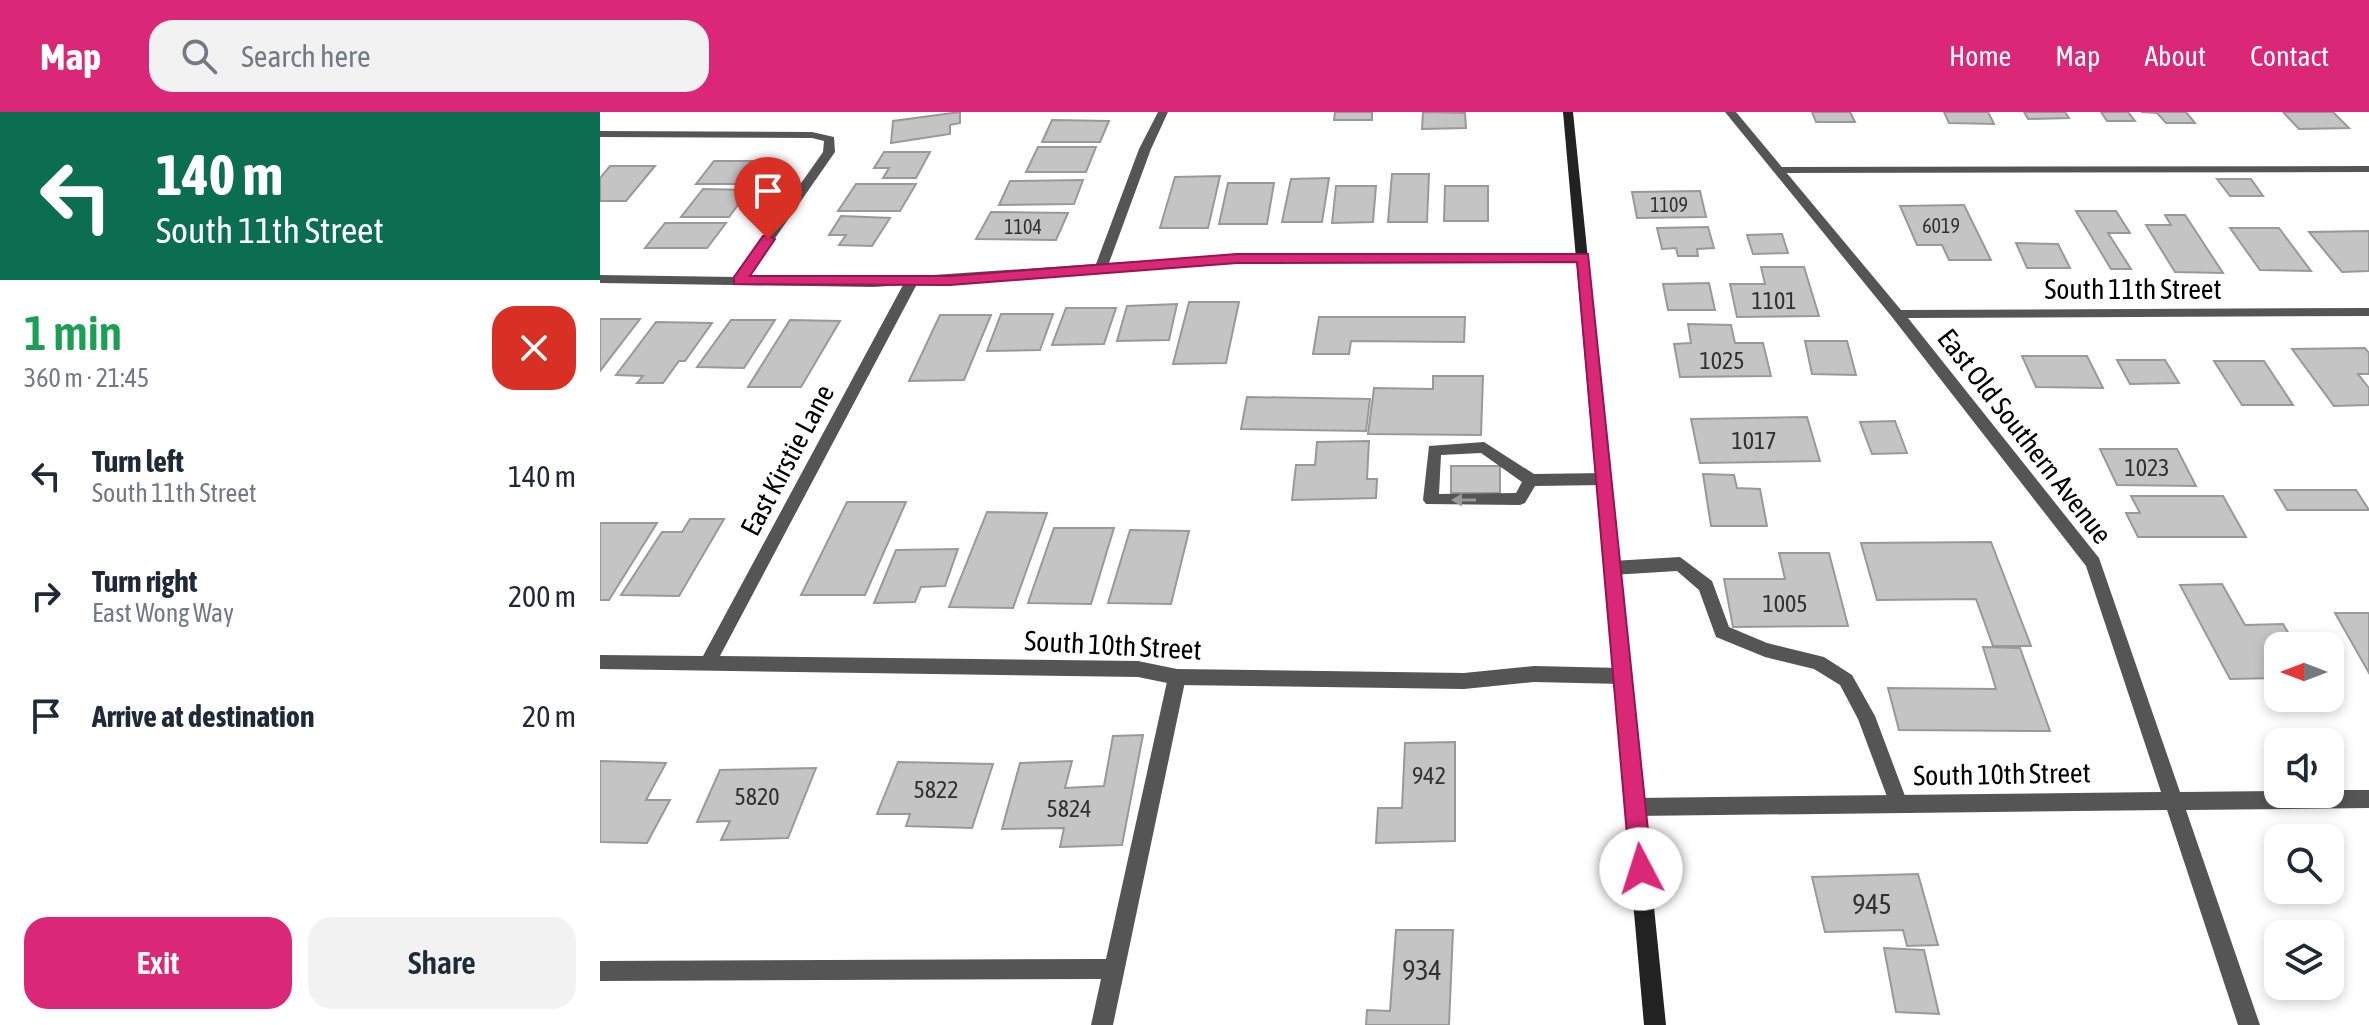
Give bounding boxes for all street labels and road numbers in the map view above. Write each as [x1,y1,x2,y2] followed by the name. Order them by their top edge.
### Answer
[2044,273,2222,305] street label: South 11th Street
[1931,322,2119,550] street label: East Old Southern Avenue
[734,379,840,541] street label: East Kirstie Lane
[1024,624,1202,666] street label: South 10th Street
[1913,756,2091,792] street label: South 10th Street

